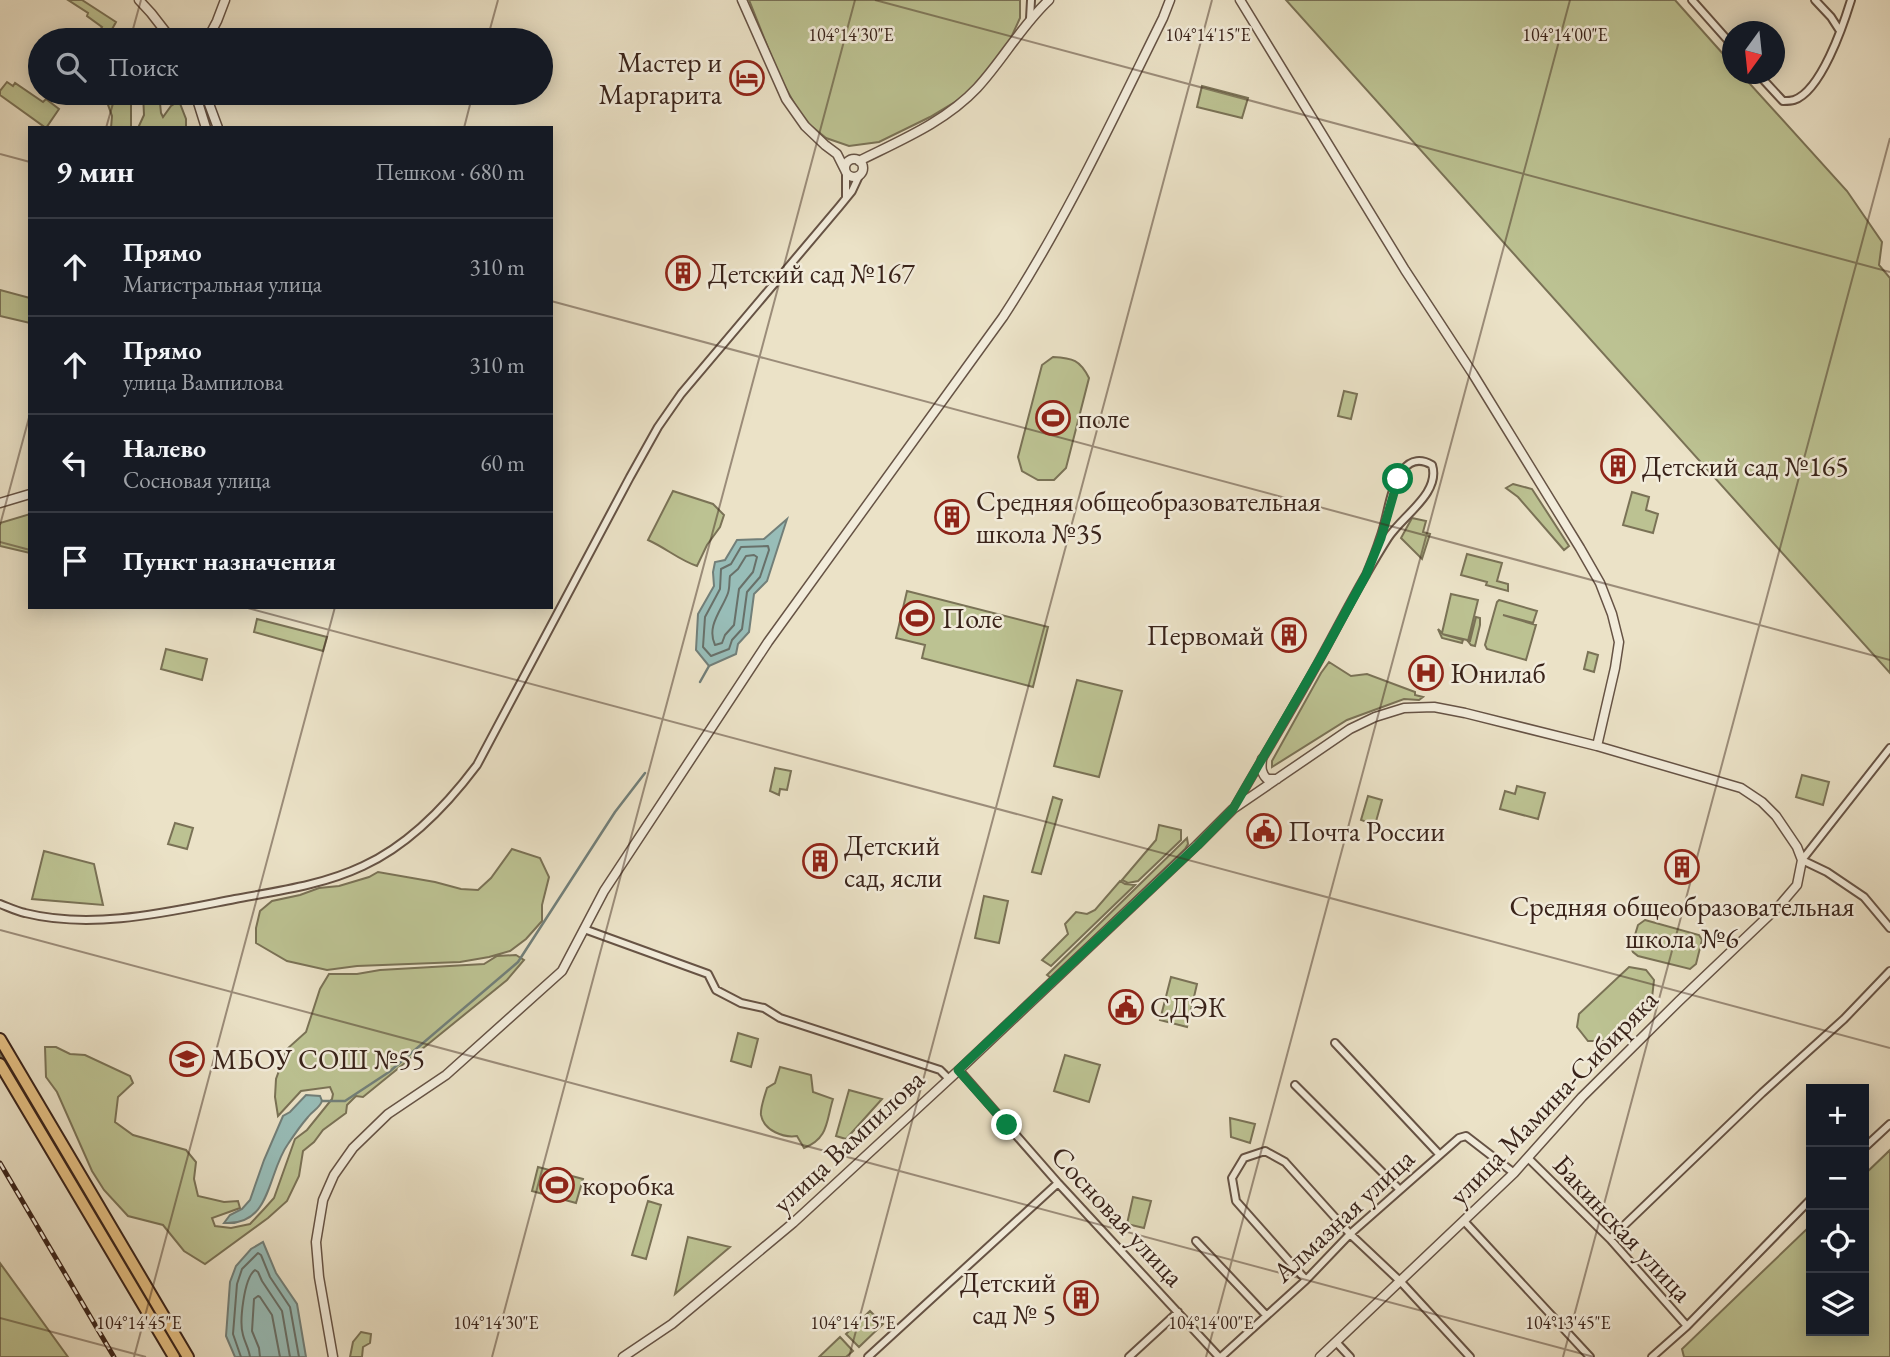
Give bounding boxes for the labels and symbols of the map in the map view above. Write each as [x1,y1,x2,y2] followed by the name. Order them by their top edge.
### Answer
[1722,21,1785,84] north arrow
[808,23,894,46] text: 104°14'30"E
[1165,23,1251,46] text: 104°14'15"E
[1522,23,1608,46] text: 104°14'00"E
[599,44,723,112] place label: Мастер и Маргарита
[728,59,766,97] hotel icon: Мастер и Маргарита
[664,254,702,292] building icon: Детский сад №167
[708,255,915,291] place label: Детский сад №167
[1034,399,1072,437] sports icon: поле
[1078,400,1130,436] place label: поле
[1599,447,1637,485] building icon: Детский сад №165
[1642,448,1849,484] place label: Детский сад №165
[1382,463,1413,494] route start
[976,483,1321,551] place label: Средняя общеобразовательная школа №35
[933,498,971,536] building icon: Средняя общеобразовательная школа №35
[898,599,936,637] sports icon: Поле
[942,600,1003,636] place label: Поле
[1270,616,1308,654] building icon: Первомай
[1146,617,1264,653] place label: Первомай
[1407,654,1445,692] hospital icon: Юнилаб
[1450,655,1546,691] place label: Юнилаб
[1245,812,1283,850] public building icon: Почта России
[1288,813,1445,849] place label: Почта России
[844,827,943,895] place label: Детский сад, ясли
[801,842,839,880] building icon: Детский сад, ясли
[1663,848,1701,886] building icon: Средняя общеобразовательная школа №6
[1509,888,1855,956] place label: Средняя общеобразовательная школа №6
[1441,981,1666,1212] street label: улица Мамина-Сибиряка
[1107,988,1145,1026] public building icon: СДЭК
[1150,989,1227,1025] place label: СДЭК
[168,1040,206,1078] school or university icon: МБОУ СОШ №55
[212,1041,425,1077] place label: МБОУ СОШ №55
[764,1061,932,1221] street label: улица Вампилова
[991,1109,1022,1140] route end
[1044,1138,1193,1295] street label: Сосновая улица
[1264,1139,1422,1291] street label: Алмазная улица
[1545,1147,1701,1310] street label: Бакинская улица
[538,1166,576,1204] sports icon: коробка
[582,1167,675,1203] place label: коробка
[960,1264,1056,1332] place label: Детский сад № 5
[1062,1279,1100,1317] building icon: Детский сад № 5
[96,1311,182,1334] text: 104°14'45"E
[453,1311,539,1334] text: 104°14'30"E
[810,1311,896,1334] text: 104°14'15"E
[1168,1311,1254,1334] text: 104°14'00"E
[1525,1311,1611,1334] text: 104°13'45"E

